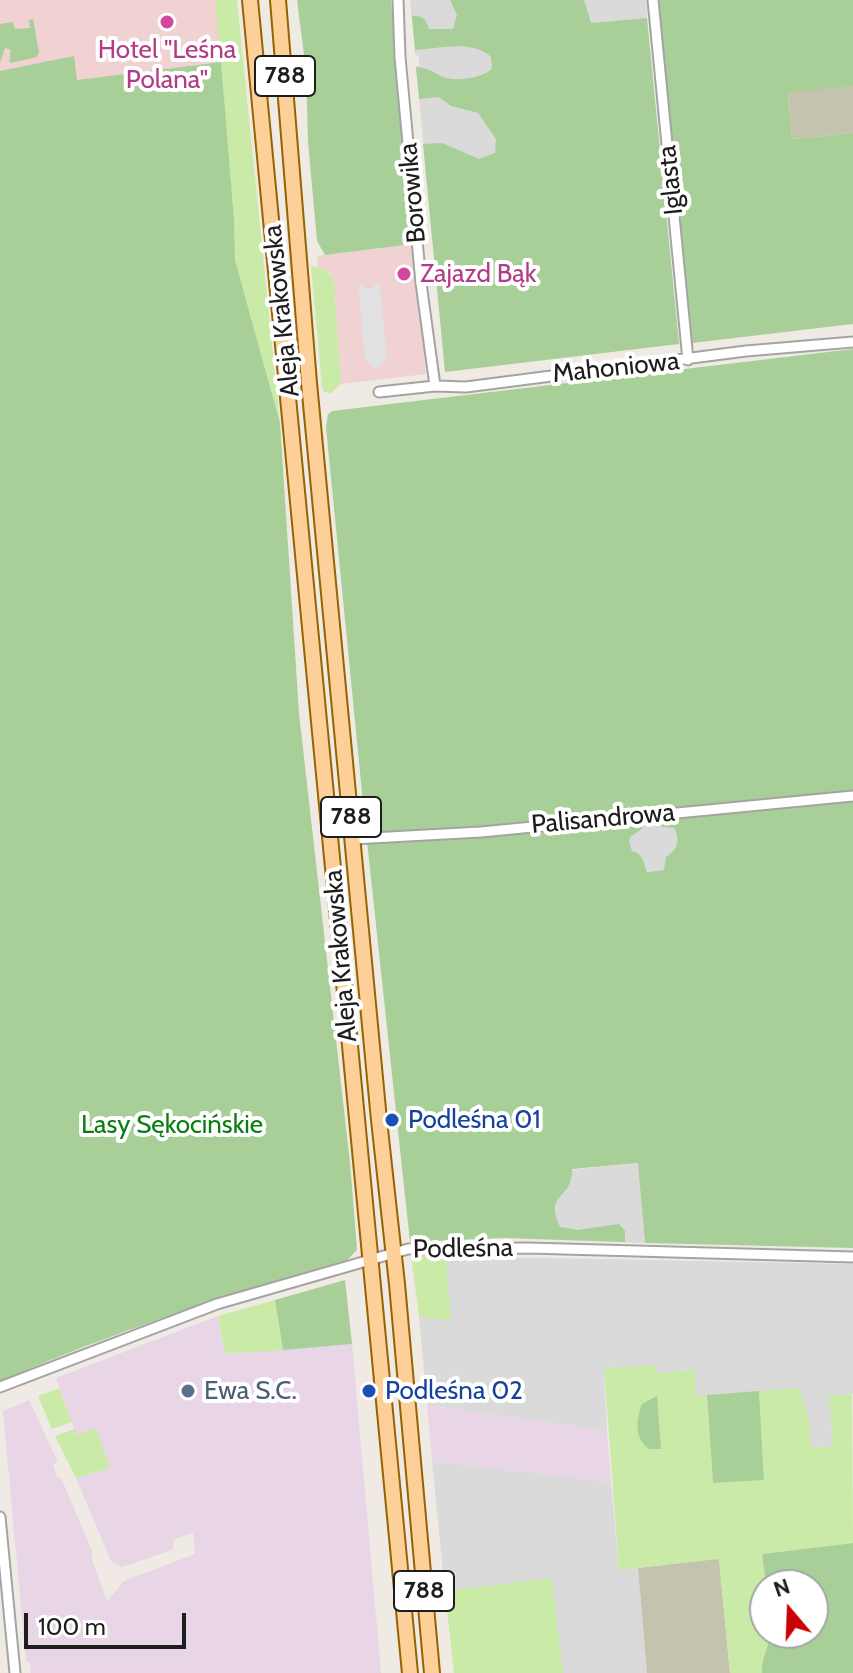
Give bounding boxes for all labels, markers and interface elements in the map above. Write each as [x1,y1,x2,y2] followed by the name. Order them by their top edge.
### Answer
[158,13,176,31] marker: Hotel "Leśna Polana"
[98,34,236,96] place label: Hotel "Leśna Polana"
[255,56,315,96] road number: 788
[393,142,433,244] street label: Borowika
[652,144,690,216] street label: Iglasta
[257,223,307,399] street label: Aleja Krakowska
[420,258,536,290] place label: Zajazd Bąk
[395,265,413,283] marker: Zajazd Bąk
[551,346,681,390] street label: Mahoniowa
[321,797,381,837] road number: 788
[530,797,676,841] street label: Palisandrowa
[318,868,364,1044] street label: Aleja Krakowska
[408,1104,541,1136] place label: Podleśna 01
[81,1109,263,1141] park label: Lasy Sękocińskie
[383,1111,401,1129] marker: Podleśna 01
[413,1233,513,1265] street label: Podleśna
[204,1375,297,1407] place label: Ewa S.C.
[385,1375,523,1407] place label: Podleśna 02
[179,1382,197,1400] marker: Ewa S.C.
[360,1382,378,1400] marker: Podleśna 02
[749,1569,829,1649] north arrow
[394,1571,454,1611] road number: 788
[770,1572,793,1603] text: N
[28,1597,190,1647] scale bar
[38,1612,106,1641] text: 100 m

